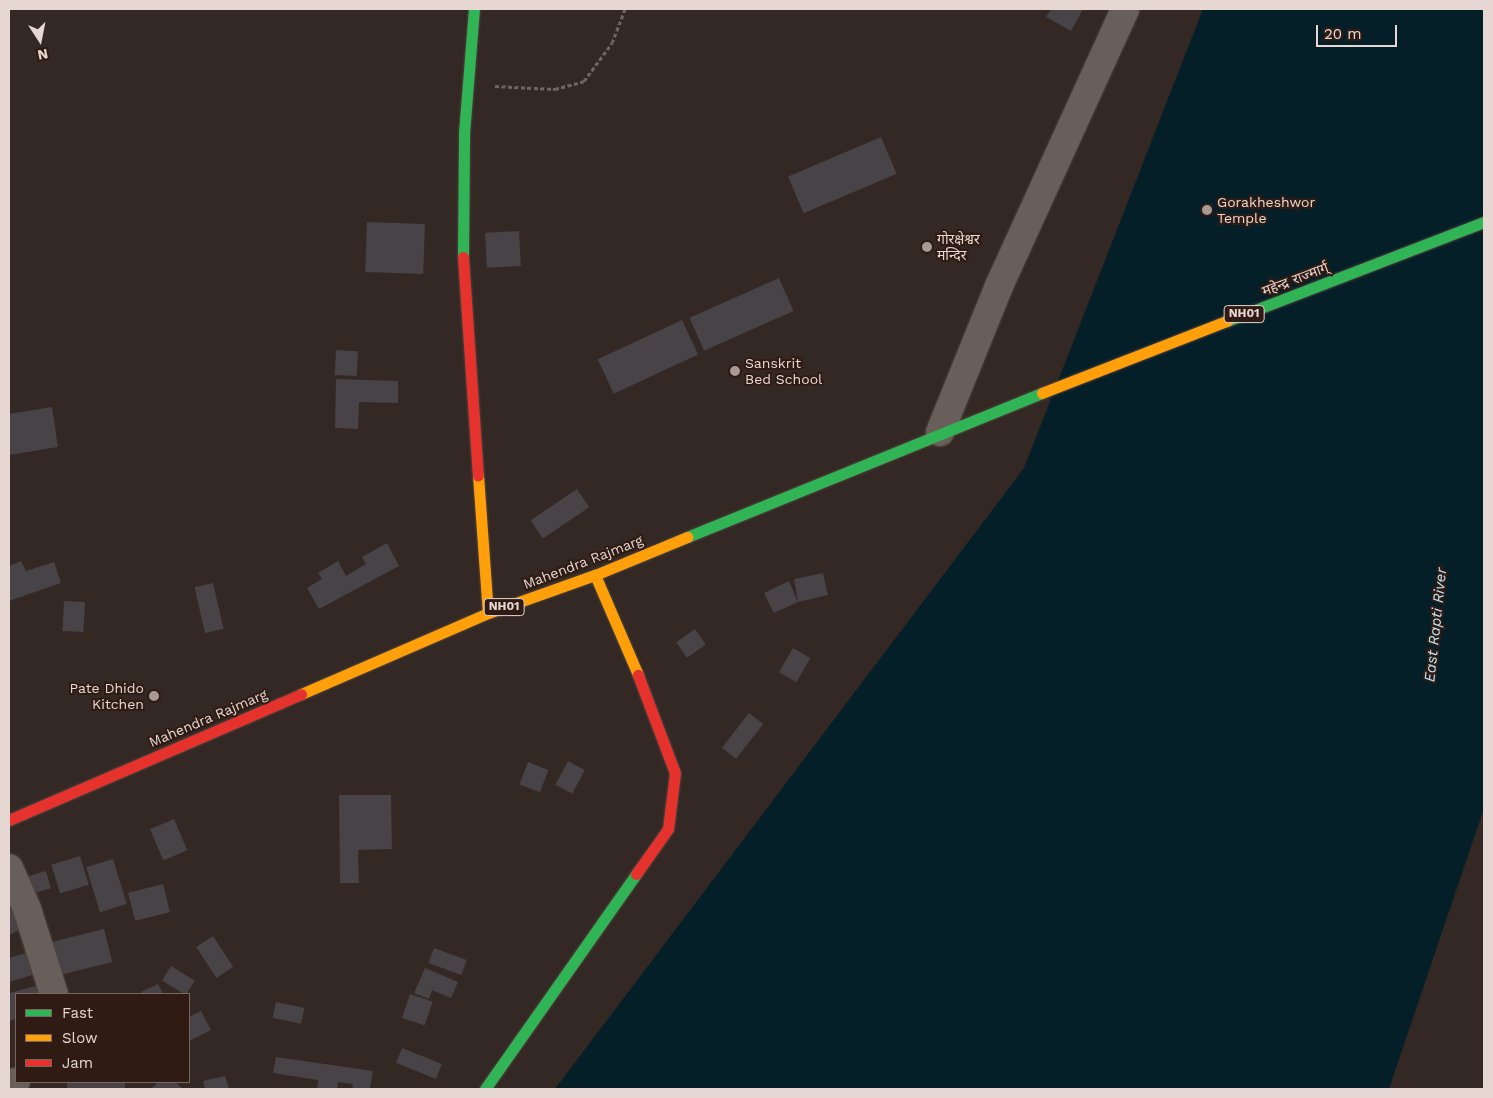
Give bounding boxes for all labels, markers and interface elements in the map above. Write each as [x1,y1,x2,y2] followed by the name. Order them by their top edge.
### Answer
[15,15,65,65] north arrow
[1318,15,1399,47] scale bar
[1324,25,1362,43] text: 20 m
[36,46,49,64] text: N
[1217,194,1315,226] place label: Gorakheshwor Temple
[1201,204,1213,216] marker: Gorakheshwor Temple
[937,231,980,264] place label: गोरक्षेश्वर मन्दिर
[921,241,933,253] marker: गोरक्षेश्वर मन्दिर
[1260,259,1330,299] street label: महेन्द्र राज्मार्ग्
[1223,304,1265,324] road number: NH01
[745,355,822,388] place label: Sanskrit Bed School
[729,365,741,377] marker: Sanskrit Bed School
[521,531,645,593] street label: Mahendra Rajmarg
[1421,567,1451,683] water label: East Rapti River
[483,598,525,616] road number: NH01
[70,680,144,712] place label: Pate Dhido Kitchen
[146,685,270,751] street label: Mahendra Rajmarg
[148,690,160,702] marker: Pate Dhido Kitchen
[15,993,190,1083] legend
[62,1004,93,1022] text: Fast
[62,1029,98,1047] text: Slow
[62,1054,93,1072] text: Jam

